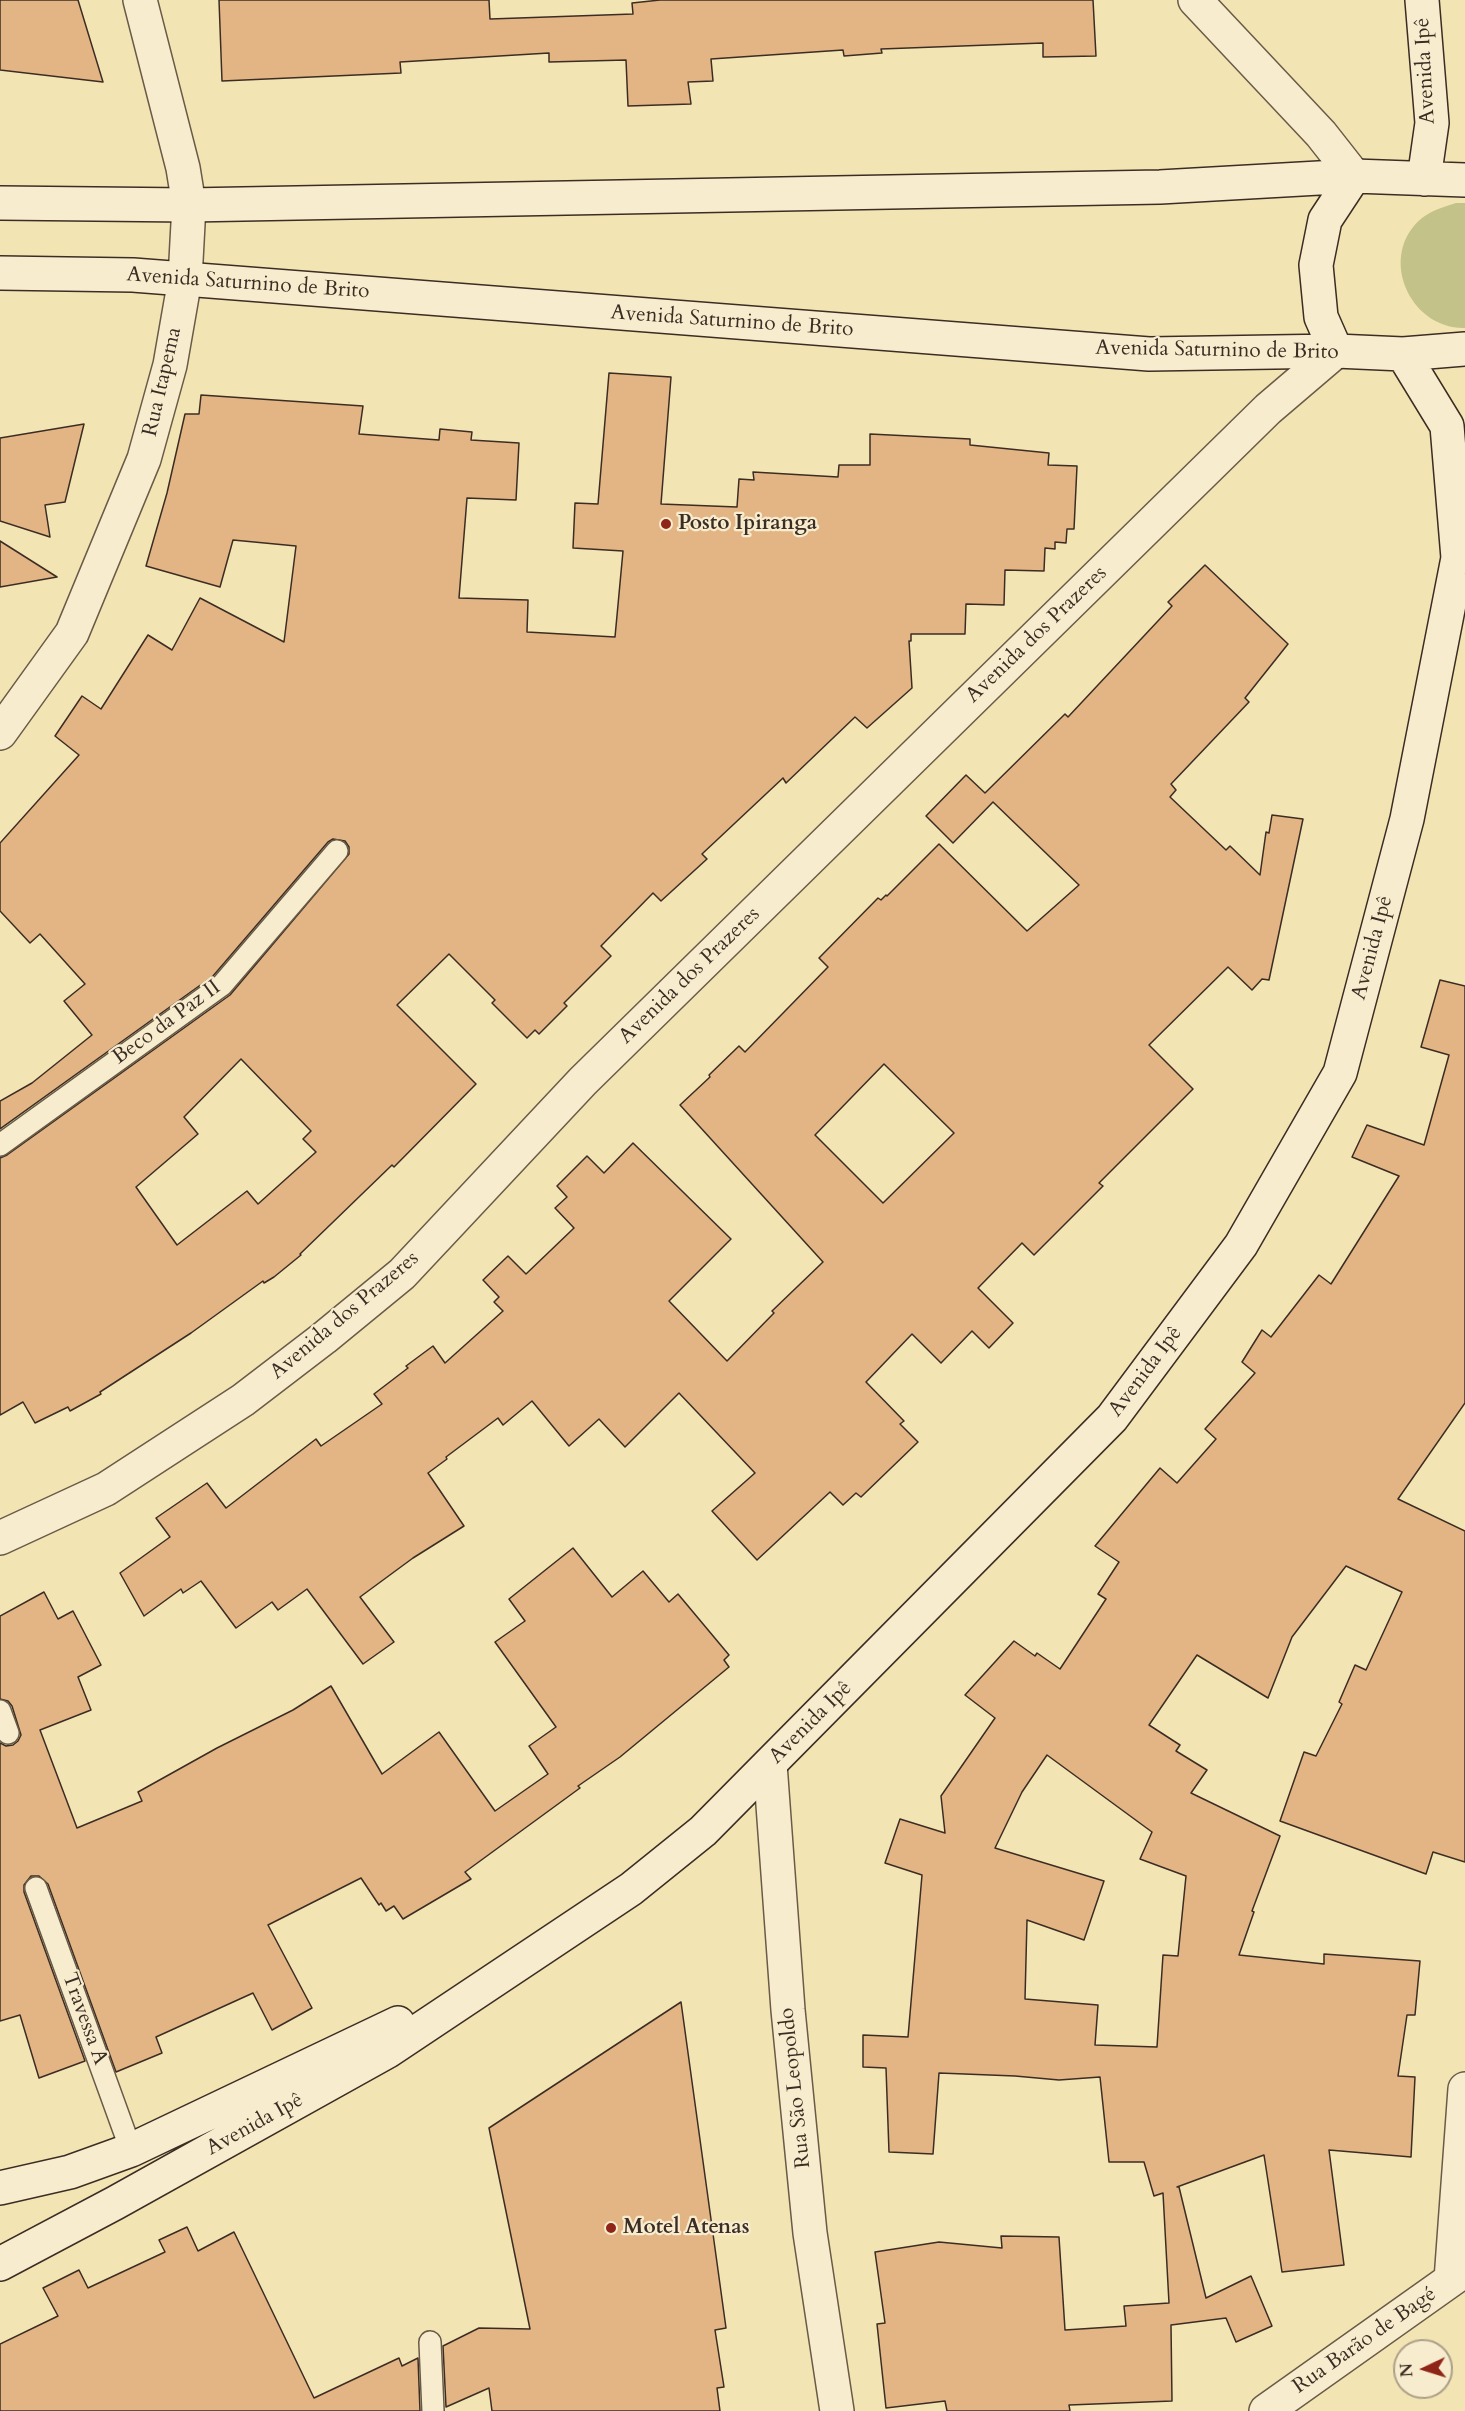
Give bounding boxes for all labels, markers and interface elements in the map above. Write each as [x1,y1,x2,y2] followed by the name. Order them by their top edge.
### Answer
[1411,17,1441,125] street label: Avenida Ipê
[126,263,370,305] street label: Avenida Saturnino de Brito
[610,301,854,343] street label: Avenida Saturnino de Brito
[138,325,188,439] street label: Rua Itapema
[1095,336,1339,366] street label: Avenida Saturnino de Brito
[678,511,817,537] place label: Posto Ipiranga
[659,517,673,531] marker: Posto Ipiranga
[961,561,1113,709] street label: Avenida dos Prazeres
[1347,893,1399,1003] street label: Avenida Ipê
[614,902,766,1050] street label: Avenida dos Prazeres
[108,975,226,1071] street label: Beco da Paz II
[266,1246,424,1386] street label: Avenida dos Prazeres
[1104,1322,1188,1422] street label: Avenida Ipê
[764,1676,858,1770] street label: Avenida Ipê
[56,1970,112,2068] street label: Travessa A
[775,2006,817,2170] street label: Rua São Leopoldo
[202,2088,308,2162] street label: Avenida Ipê
[623,2215,749,2241] place label: Motel Atenas
[604,2221,618,2235] marker: Motel Atenas
[1289,2282,1441,2400] street label: Rua Barão de Bagé
[1393,2339,1453,2399] north arrow
[1396,2362,1418,2378] text: N

